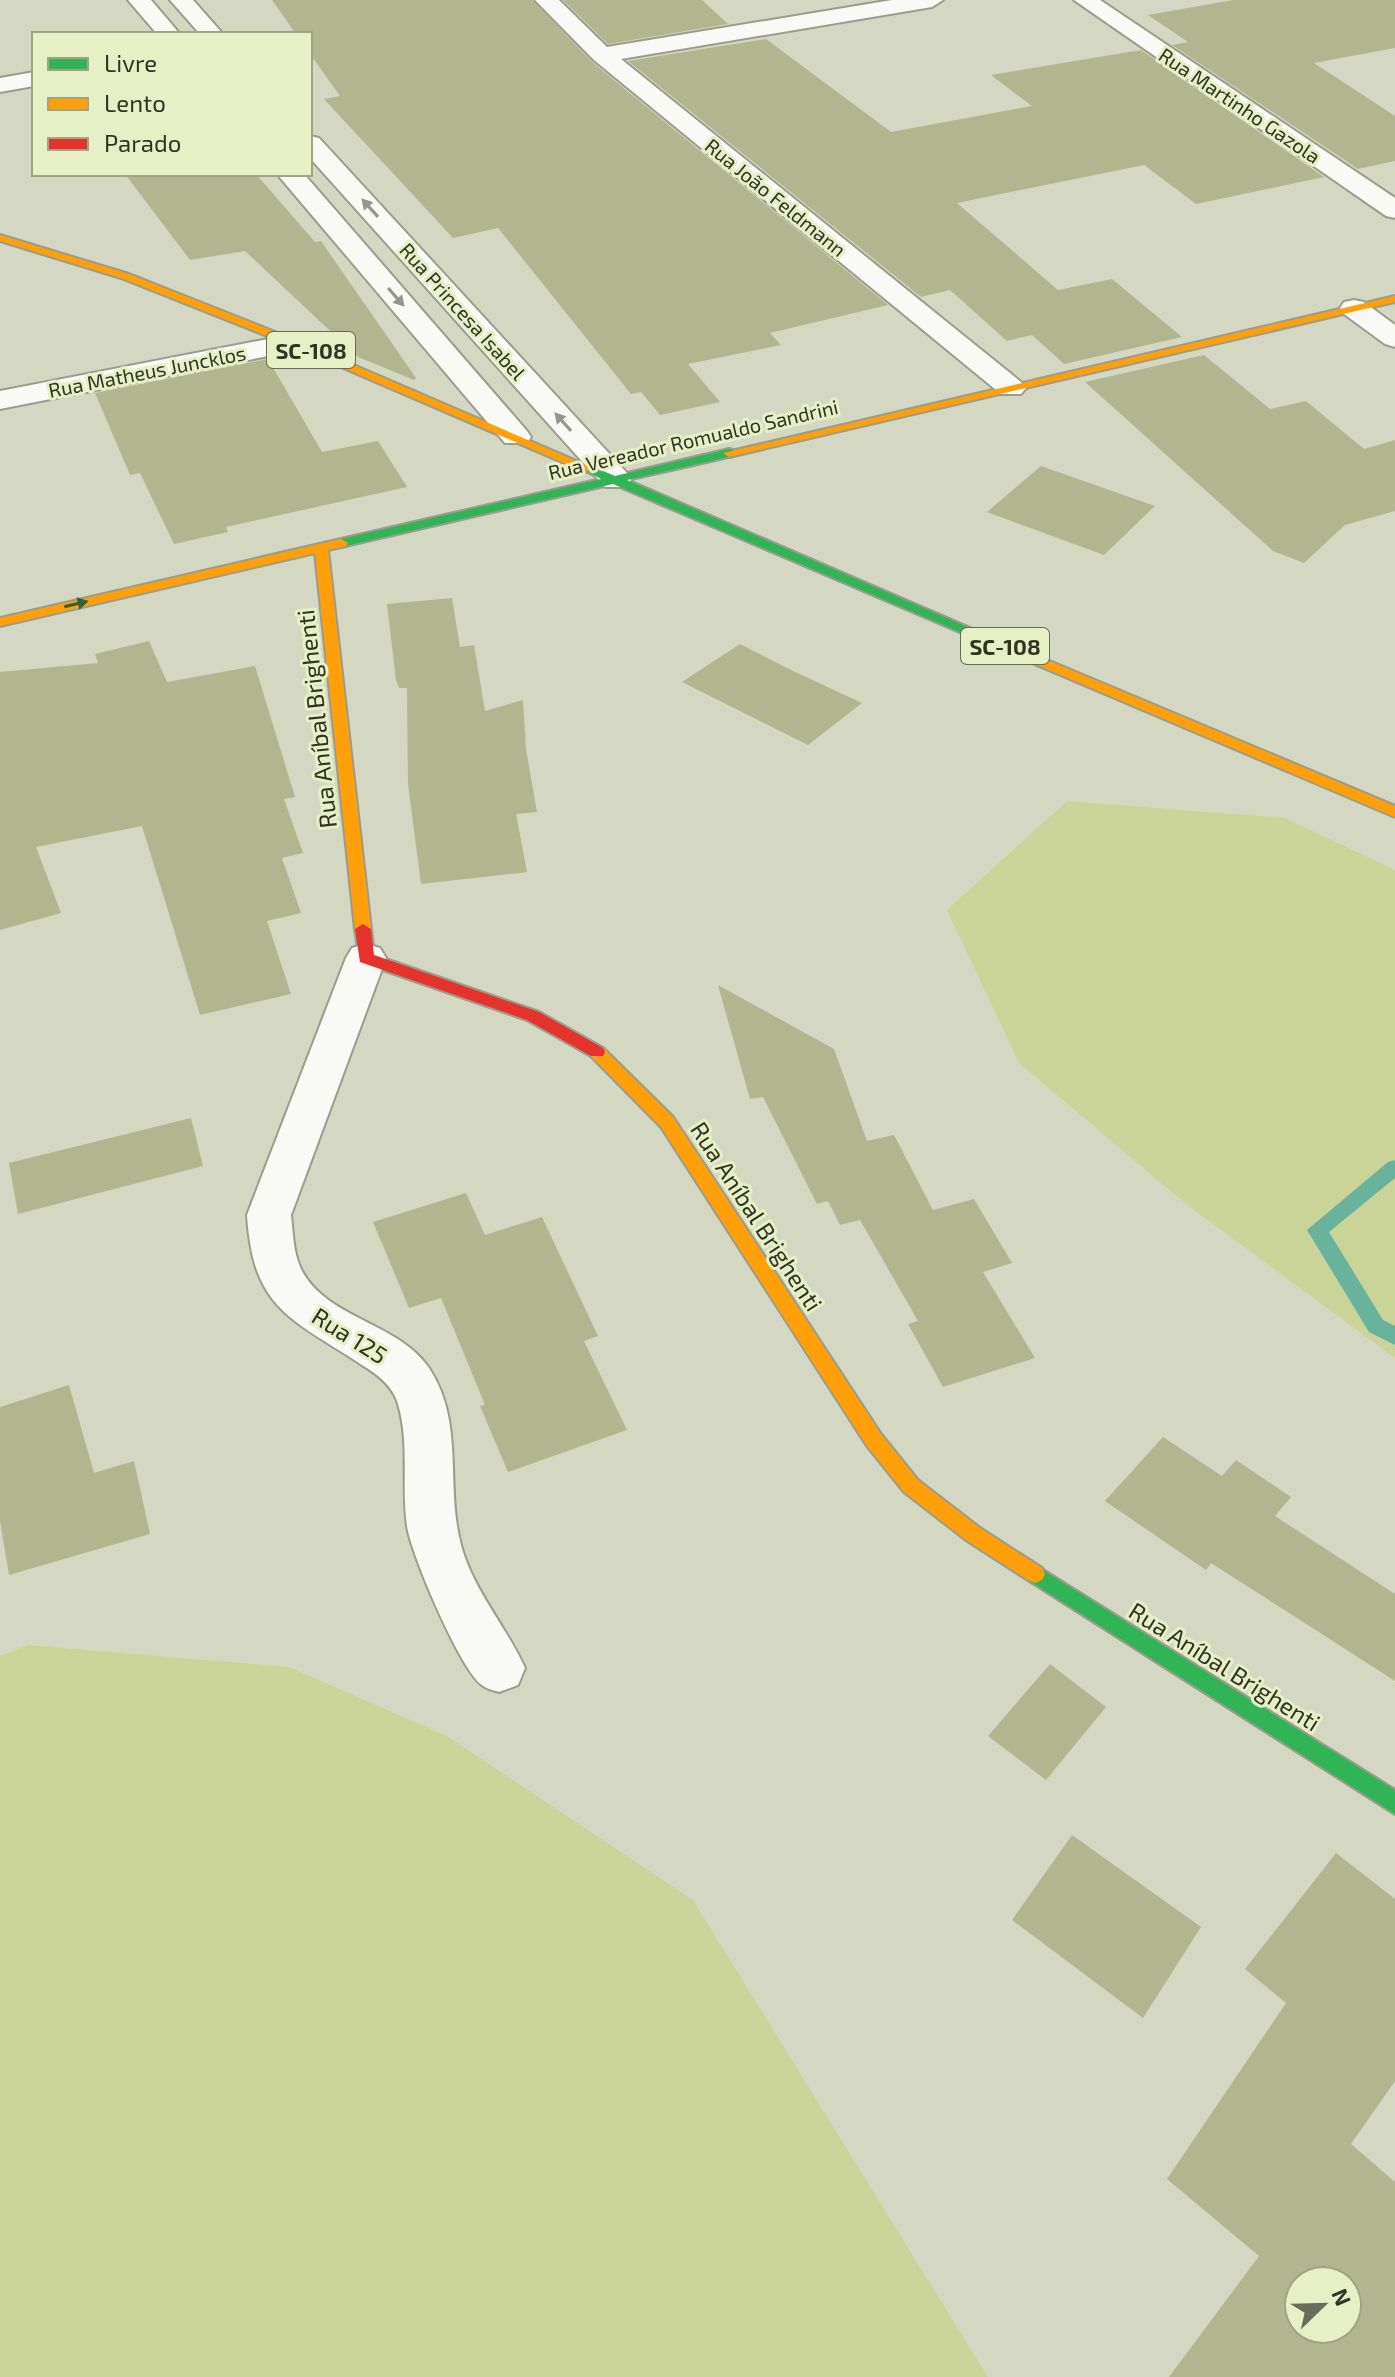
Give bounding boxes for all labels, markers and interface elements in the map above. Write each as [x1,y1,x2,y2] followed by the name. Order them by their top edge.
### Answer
[32,32,312,176] legend
[1155,42,1325,168] street label: Rua Martinho Gazola
[104,48,157,77] text: Livre
[104,88,166,117] text: Lento
[104,128,181,157] text: Parado
[701,133,851,261] street label: Rua João Feldmann
[361,199,379,218] one-way arrow
[395,238,531,384] street label: Rua Princesa Isabel
[387,287,404,307] one-way arrow
[267,332,355,368] road number: SC-108
[46,340,248,402] street label: Rua Matheus Juncklos
[546,394,840,484] street label: Rua Vereador Romualdo Sandrini
[555,413,573,432] one-way arrow
[64,598,89,610] one-way arrow
[290,608,342,830] street label: Rua Aníbal Brighenti
[961,628,1049,664] road number: SC-108
[685,1116,829,1316] street label: Rua Aníbal Brighenti
[307,1301,393,1369] street label: Rua 125
[1124,1595,1326,1737] street label: Rua Aníbal Brighenti
[1283,2265,1363,2345] north arrow
[1327,2284,1357,2309] text: N

